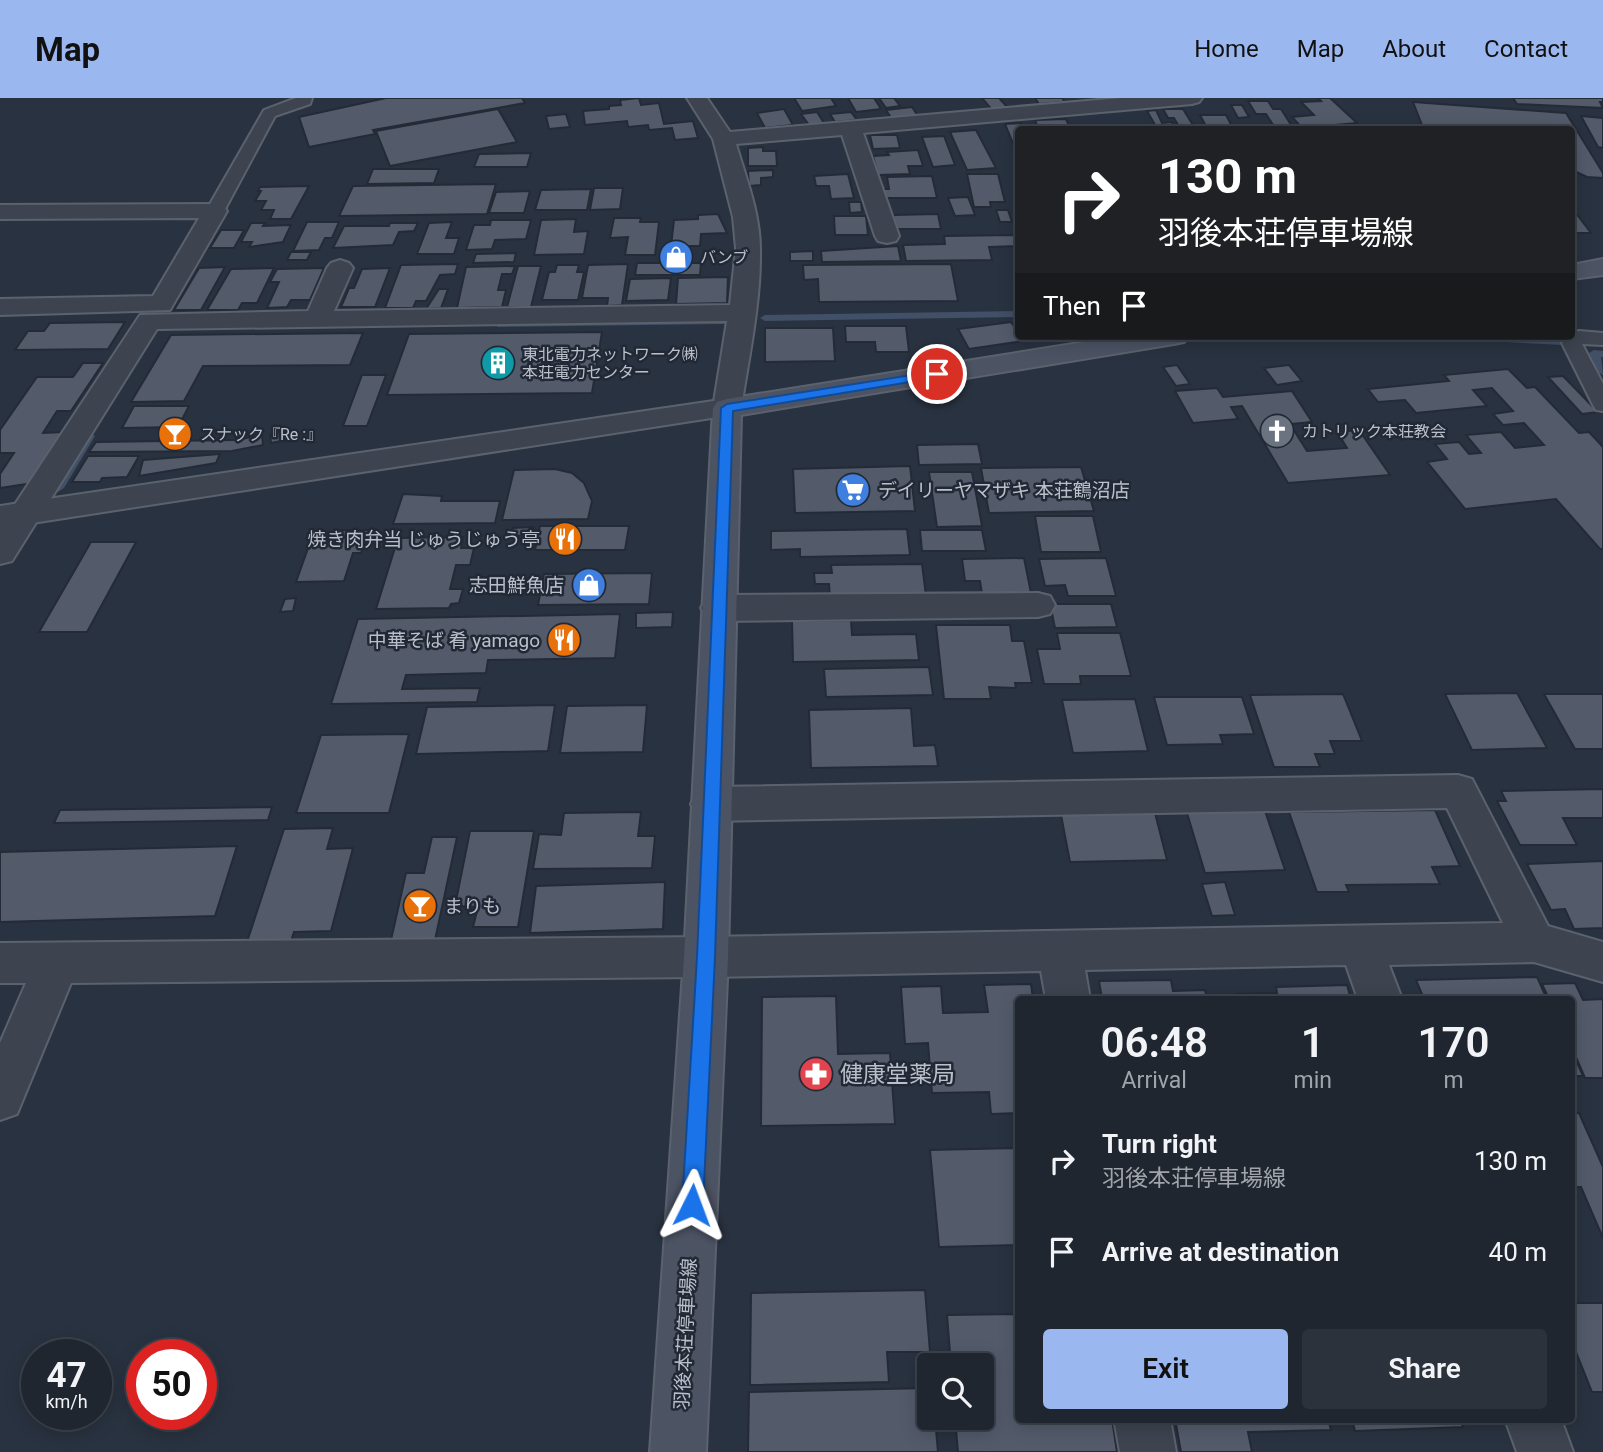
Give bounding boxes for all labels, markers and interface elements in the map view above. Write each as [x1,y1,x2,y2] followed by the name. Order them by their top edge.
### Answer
[35,30,100,69] text: Map
[1194,35,1259,63] text: Home
[1297,35,1344,63] text: Map
[1382,35,1446,63] text: About
[1484,35,1568,63] text: Contact
[1158,148,1297,205] text: 130 m
[1043,154,1134,245] icon: right
[1158,214,1414,252] text: 羽後本荘停車場線
[657,238,695,276] shop icon: バンブ
[700,248,748,267] place label: バンブ
[1115,287,1153,325] icon: arrive
[1043,291,1101,321] text: Then
[479,344,517,382] building icon: 東北電力ネットワーク㈱ 本荘電力センター
[907,344,967,404] pin
[522,345,698,382] place label: 東北電力ネットワーク㈱ 本荘電力センター
[918,355,956,393] icon: arrive
[1258,412,1296,450] church icon: カトリック本荘教会
[156,415,194,453] bar icon: スナック『Re :』
[1302,422,1446,441] place label: カトリック本荘教会
[200,425,322,444] place label: スナック『Re :』
[834,471,872,509] supermarket icon: デイリーヤマザキ 本荘鶴沼店
[878,479,1130,502] place label: デイリーヤマザキ 本荘鶴沼店
[546,520,584,558] restaurant icon: 焼き肉弁当 じゅうじゅう亭
[307,528,540,551] place label: 焼き肉弁当 じゅうじゅう亭
[570,566,608,604] shop icon: 志田鮮魚店
[469,574,564,597] place label: 志田鮮魚店
[545,621,583,659] restaurant icon: 中華そば 肴 yamago
[368,629,540,652] place label: 中華そば 肴 yamago
[401,887,439,925] bar icon: まりも
[444,895,501,918] place label: まりも
[1101,1018,1208,1067] text: 06:48
[1301,1018,1325,1067] text: 1
[1417,1018,1489,1067] text: 170
[797,1055,835,1093] pharmacy icon: 健康堂薬局
[840,1061,955,1088] place label: 健康堂薬局
[1122,1067,1187,1094] text: Arrival
[1293,1067,1332,1094] text: min
[1443,1067,1464,1094] text: m
[1102,1129,1217,1159] text: Turn right
[1043,1142,1081,1180] icon: right
[1474,1146,1547,1176] text: 130 m
[1102,1165,1286,1192] text: 羽後本荘停車場線
[655,1168,729,1242] position arrow
[1043,1233,1081,1271] icon: arrive
[1102,1237,1339,1267] text: Arrive at destination
[1489,1237,1547,1267] text: 40 m
[670,1258,701,1411] street label: 羽後本荘停車場線
[1043,1329,1288,1409] button: Exit
[1302,1329,1547,1409] button: Share
[126,1339,217,1430] speed limit sign: 50
[917,1353,994,1430] map controls
[917,1353,994,1430] button: search
[46,1355,87,1396] text: 47
[45,1391,88,1412] text: km/h

